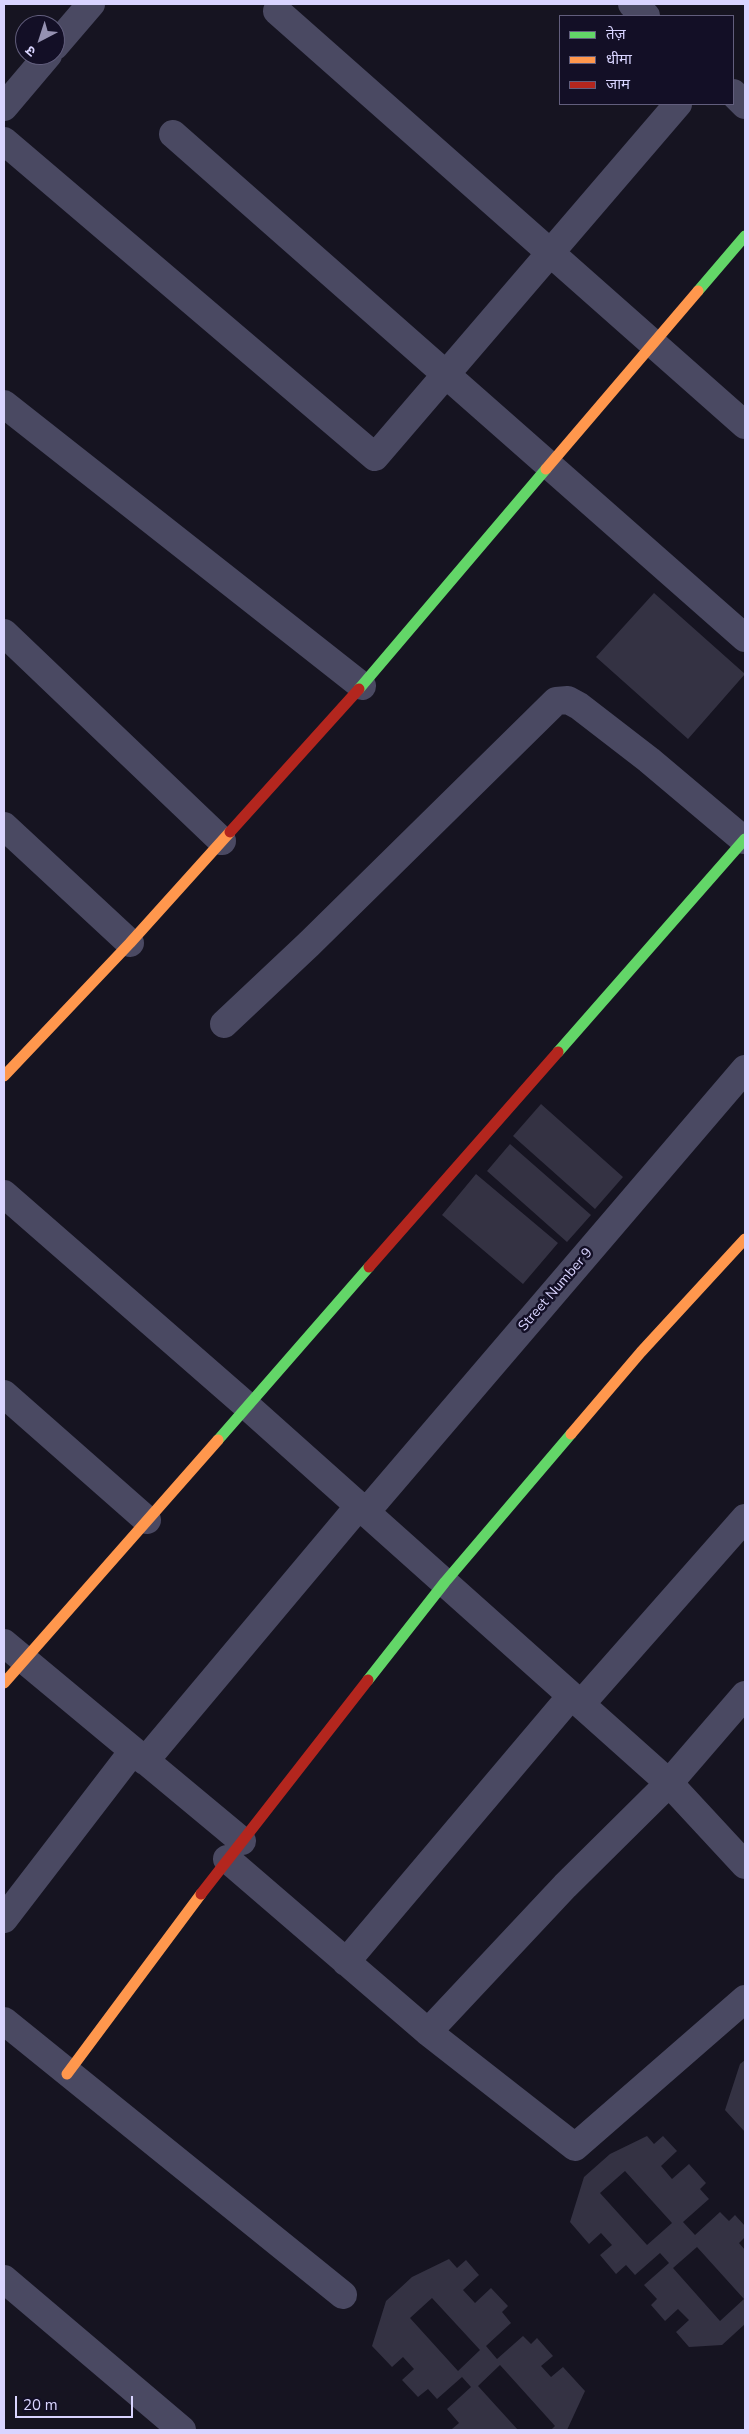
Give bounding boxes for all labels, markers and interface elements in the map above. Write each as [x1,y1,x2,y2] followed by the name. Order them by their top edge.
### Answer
[15,15,65,65] north arrow
[559,15,734,105] legend
[606,24,626,44] text: तेज़
[21,41,40,61] text: उ
[606,49,632,69] text: धीमा
[606,74,630,94] text: जाम
[515,1245,597,1335] street label: Street Number 9
[18,2386,135,2418] scale bar
[23,2395,58,2415] text: 20 m

